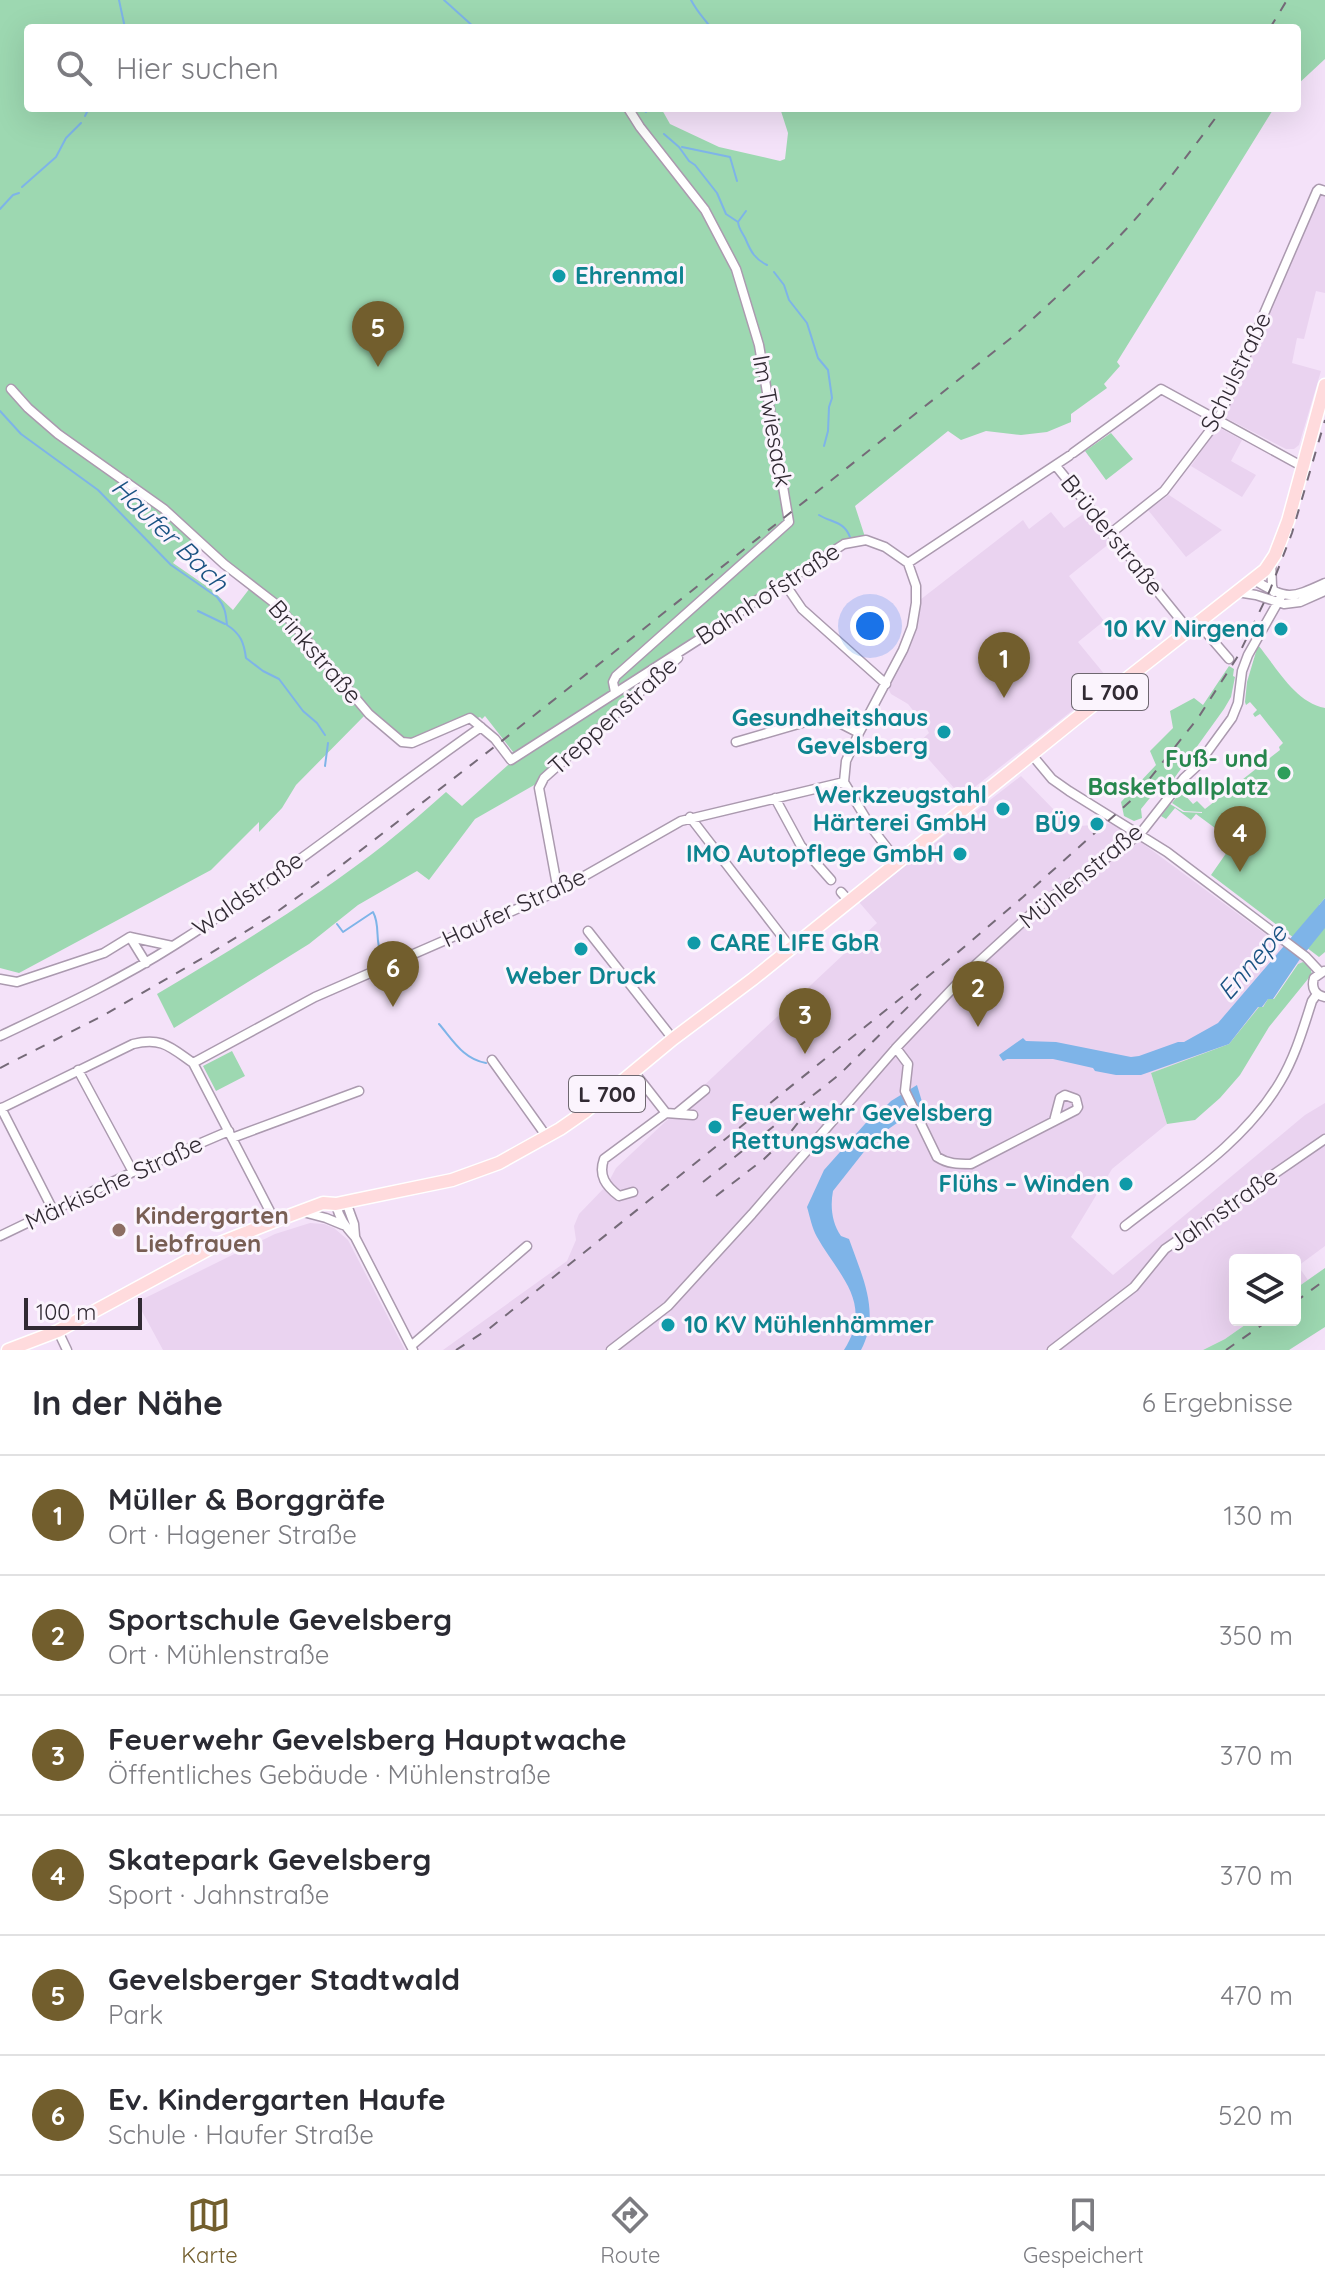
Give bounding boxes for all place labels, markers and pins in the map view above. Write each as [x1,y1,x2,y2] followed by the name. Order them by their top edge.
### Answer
[575,260,685,290] place label: Ehrenmal
[550,267,568,285] marker: Ehrenmal
[352,301,404,367] pin: 5
[1104,613,1265,643] place label: 10 KV Nirgena
[1272,620,1290,638] marker: 10 KV Nirgena
[978,632,1030,698] pin: 1
[732,702,928,760] place label: Gesundheitshaus Gevelsberg
[935,723,953,741] marker: Gesundheitshaus Gevelsberg
[1087,743,1268,801] place label: Fuß- und Basketballplatz
[1275,764,1293,782] marker: Fuß- und Basketballplatz
[813,779,987,837] place label: Werkzeugstahl Härterei GmbH
[994,800,1012,818] marker: Werkzeugstahl Härterei GmbH
[1214,806,1266,872] pin: 4
[1035,808,1081,838] place label: BÜ9
[1088,815,1106,833] marker: BÜ9
[686,838,944,868] place label: IMO Autopflege GmbH
[951,845,969,863] marker: IMO Autopflege GmbH
[710,927,880,957] place label: CARE LIFE GbR
[685,934,703,952] marker: CARE LIFE GbR
[572,940,590,958] marker: Weber Druck
[367,941,419,1007] pin: 6
[506,960,656,990] place label: Weber Druck
[952,961,1004,1027] pin: 2
[779,988,831,1054] pin: 3
[731,1097,993,1155] place label: Feuerwehr Gevelsberg Rettungswache
[706,1118,724,1136] marker: Feuerwehr Gevelsberg Rettungswache
[938,1168,1110,1198] place label: Flühs – Winden
[1117,1175,1135,1193] marker: Flühs – Winden
[135,1200,289,1258] place label: Kindergarten Liebfrauen
[110,1221,128,1239] marker: Kindergarten Liebfrauen
[684,1309,934,1339] place label: 10 KV Mühlenhämmer
[659,1316,677,1334] marker: 10 KV Mühlenhämmer

